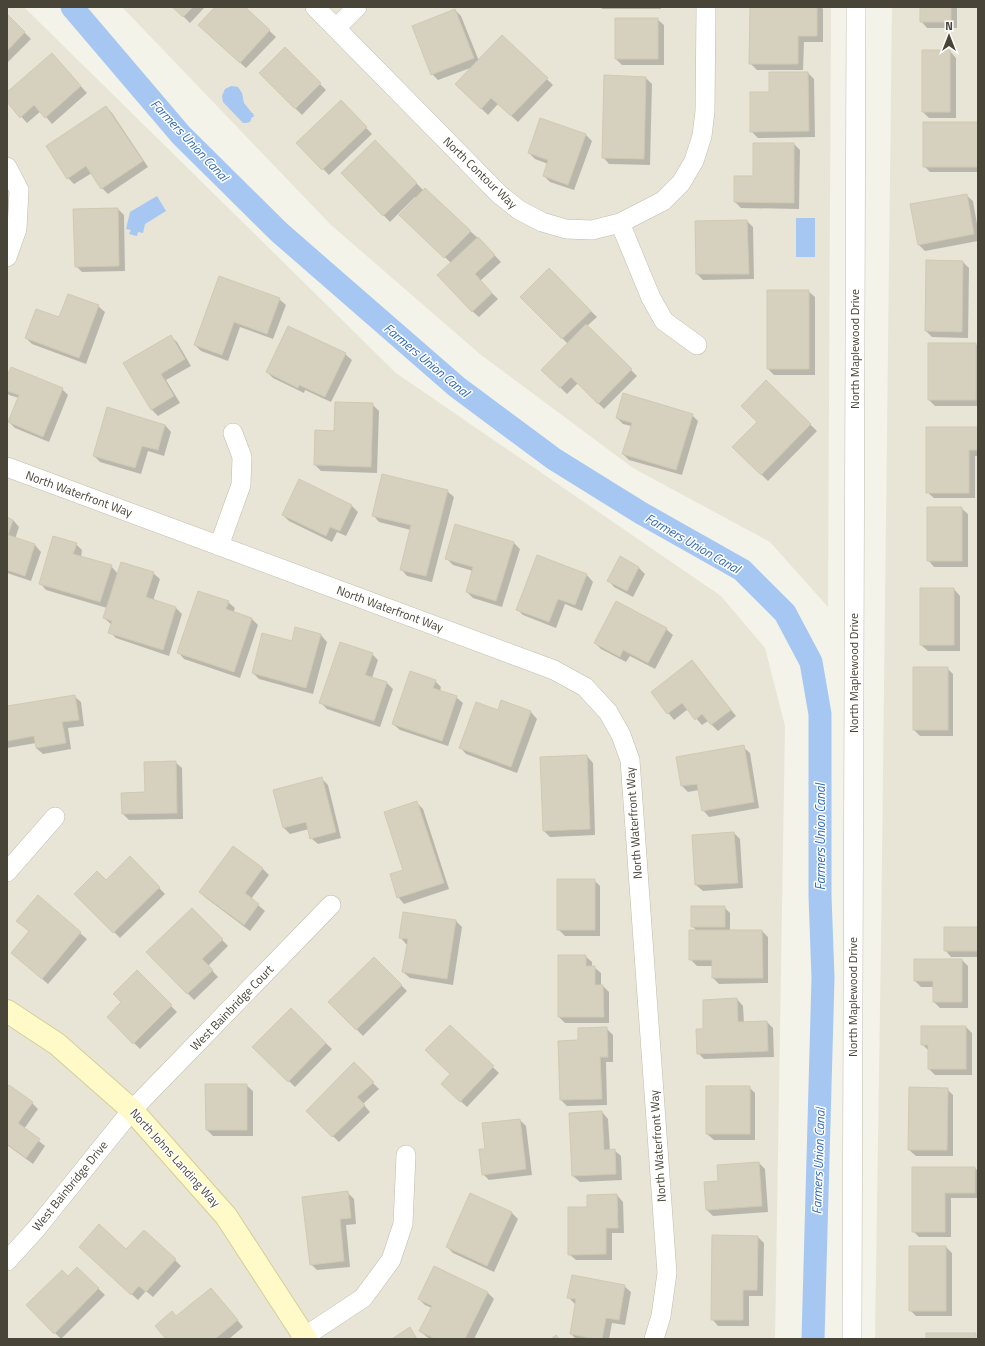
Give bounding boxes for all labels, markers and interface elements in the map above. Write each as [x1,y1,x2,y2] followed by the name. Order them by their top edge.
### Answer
[929,16,969,56] north arrow
[945,18,953,34] text: N
[146,94,235,187] water label: Farmers Union Canal
[439,132,522,213] street label: North Contour Way
[845,289,864,409] street label: North Maplewood Drive
[380,318,476,403] water label: Farmers Union Canal
[23,465,135,522] street label: North Waterfront Way
[642,508,746,579] water label: Farmers Union Canal
[334,580,446,637] street label: North Waterfront Way
[844,613,863,733] street label: North Maplewood Drive
[620,766,647,880] street label: North Waterfront Way
[810,782,830,890] water label: Farmers Union Canal
[843,937,862,1057] street label: North Maplewood Drive
[186,960,278,1055] street label: West Bainbridge Court
[644,1089,671,1203] street label: North Waterfront Way
[126,1104,225,1211] street label: North Johns Landing Way
[806,1105,830,1215] water label: Farmers Union Canal
[27,1136,112,1235] street label: West Bainbridge Drive

